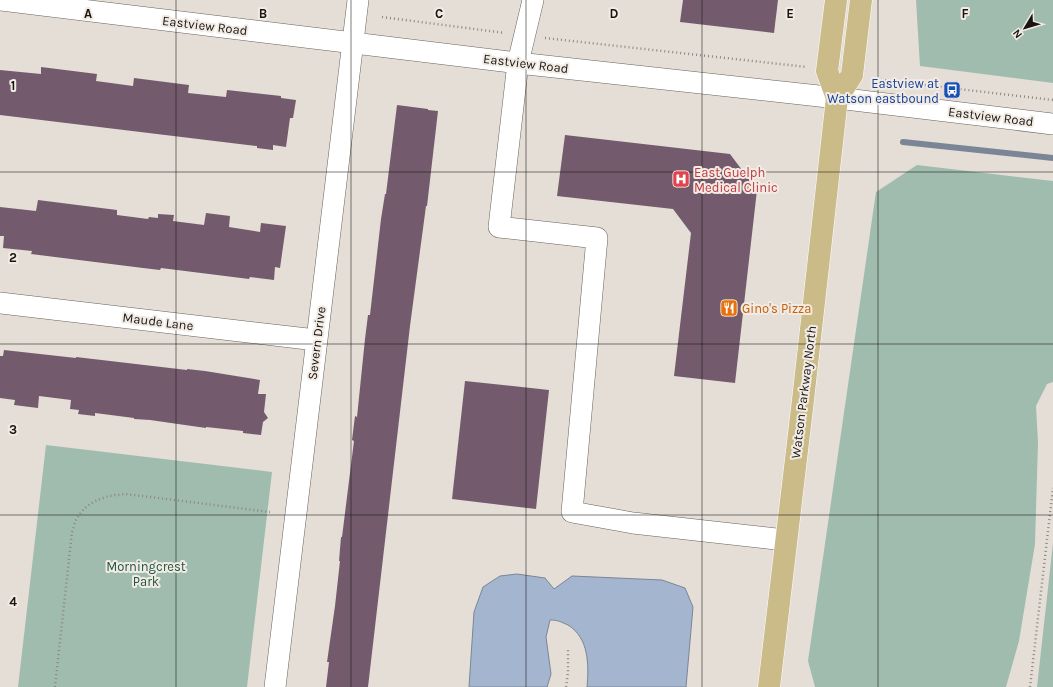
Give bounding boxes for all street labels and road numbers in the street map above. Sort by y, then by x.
street label: Eastview Road [161,13,248,38]
street label: Eastview Road [482,51,569,76]
street label: Eastview Road [947,104,1034,129]
street label: Severn Drive [305,305,328,381]
street label: Maude Lane [122,310,195,333]
street label: Watson Parkway North [788,325,819,459]

